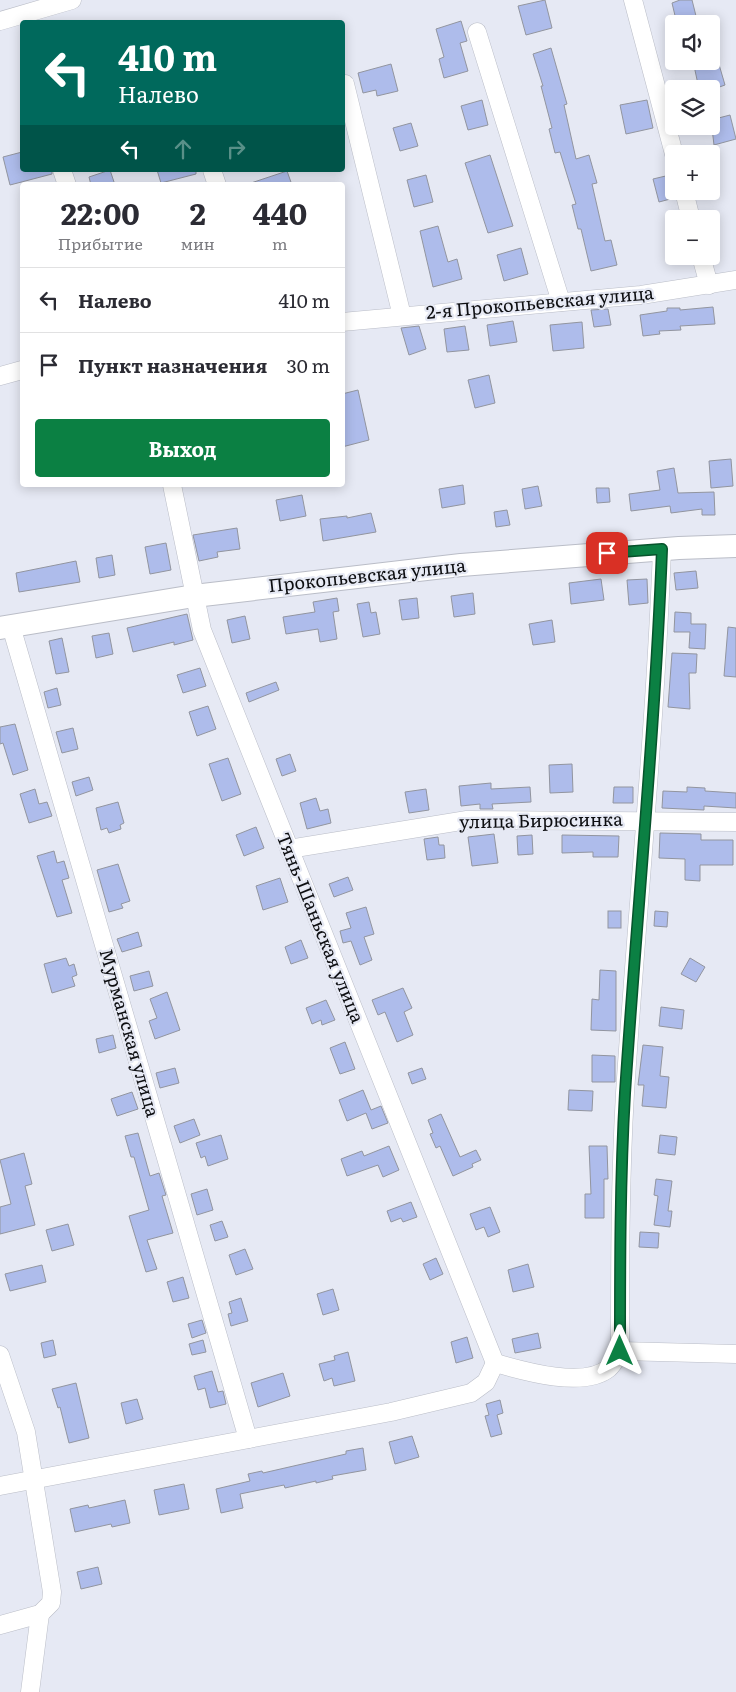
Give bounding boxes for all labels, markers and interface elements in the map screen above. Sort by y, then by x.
map controls [665,15,720,265]
button: sound [665,15,720,70]
text: 410 m [118,30,217,82]
icon: left [35,40,100,105]
text: Налево [118,77,199,110]
button: layers [665,80,720,135]
icon: left [116,135,144,163]
icon: ahead [169,135,197,163]
icon: right [222,135,250,163]
button: + [665,145,720,200]
text: 22:00 [61,190,140,234]
text: 2 [190,190,206,234]
text: 440 [253,190,307,234]
button: − [665,210,720,265]
text: Прибытие [58,231,143,255]
text: мин [181,231,215,255]
text: m [272,231,288,255]
street label: 2-я Прокопьевская улица [425,278,655,325]
icon: left [35,286,63,314]
text: Налево [78,286,152,314]
text: 410 m [279,286,330,314]
icon: arrive [35,351,63,379]
text: Пункт назначения [78,351,267,379]
text: 30 m [286,351,330,379]
button: Выход [35,419,330,477]
pin [586,532,628,574]
icon: arrive [593,539,621,567]
street label: Прокопьевская улица [267,551,467,598]
street label: улица Бирюсинка [459,805,623,834]
street label: Тянь-Шаньская улица [271,828,372,1027]
street label: Мурманская улица [93,945,168,1120]
position arrow [593,1324,645,1376]

